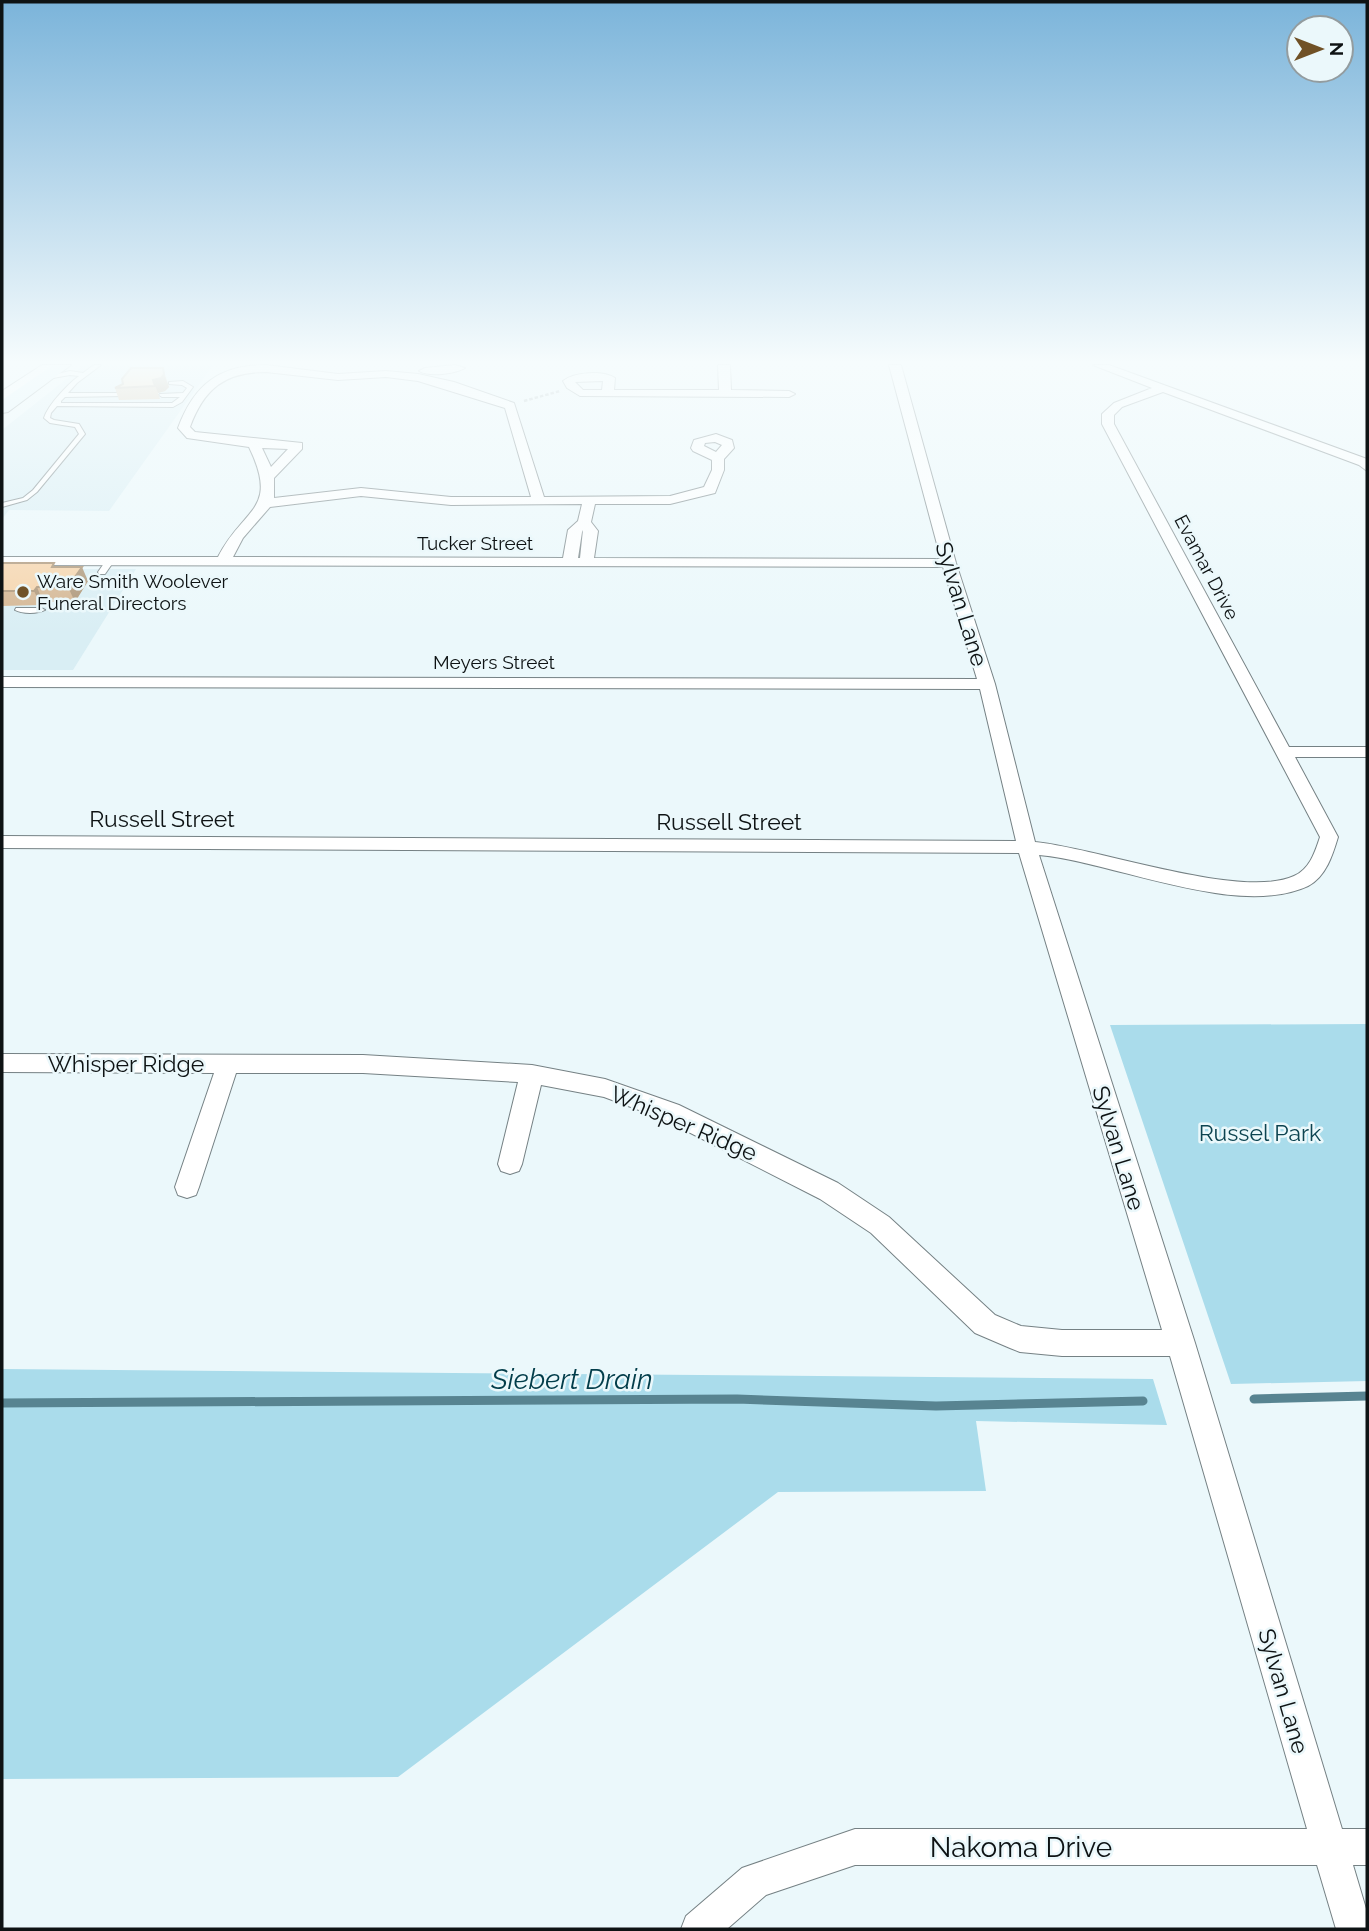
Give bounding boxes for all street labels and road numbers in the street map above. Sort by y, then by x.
street label: Evamar Drive [1170,511,1244,623]
street label: Tucker Street [417,532,534,554]
street label: Sylvan Lane [930,539,994,669]
street label: Meyers Street [433,651,556,673]
street label: Russell Street [89,805,235,832]
street label: Russell Street [656,808,802,835]
street label: Whisper Ridge [48,1050,204,1077]
street label: Whisper Ridge [607,1080,761,1166]
street label: Sylvan Lane [1087,1083,1151,1213]
street label: Sylvan Lane [1253,1626,1315,1756]
street label: Nakoma Drive [930,1831,1112,1864]

